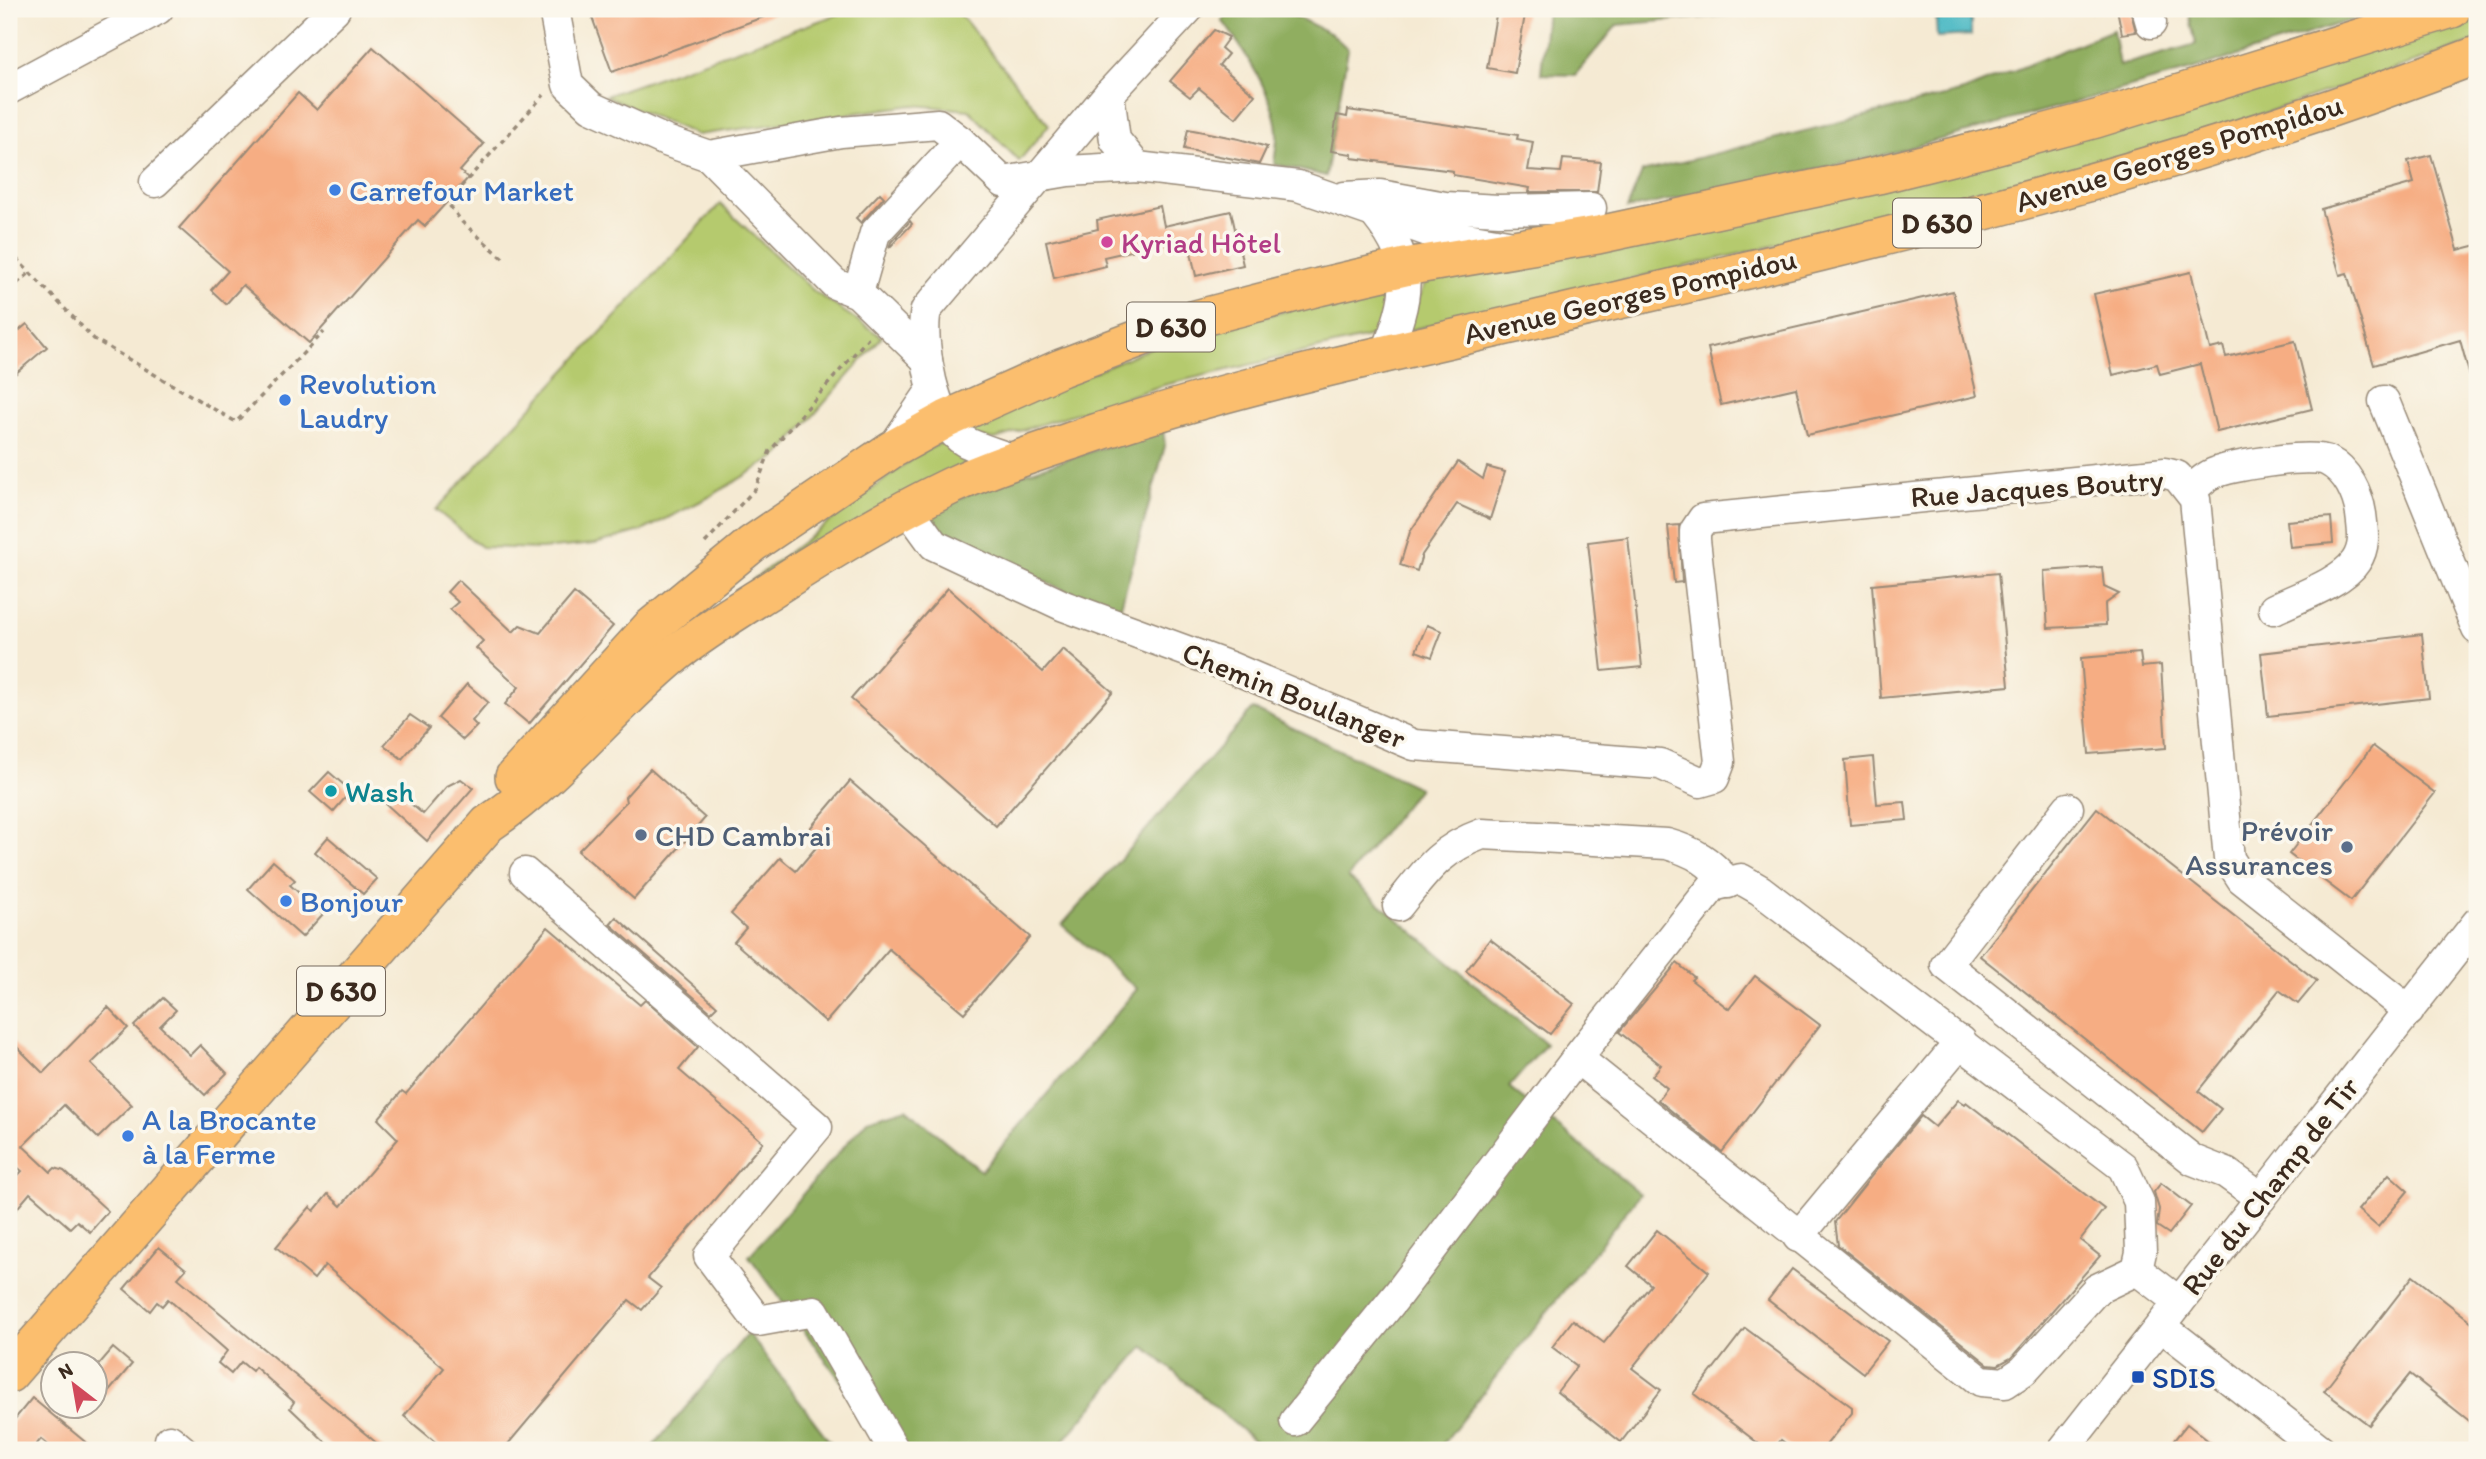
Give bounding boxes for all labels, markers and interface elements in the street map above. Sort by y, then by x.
street label: Avenue Georges Pompidou [2011,86,2347,220]
place label: Carrefour Market [349,172,574,209]
marker: Carrefour Market [327,182,343,198]
road number: D 630 [1893,198,1981,248]
place label: Kyriad Hôtel [1121,224,1281,261]
marker: Kyriad Hôtel [1099,234,1115,250]
street label: Avenue Georges Pompidou [1460,240,1800,352]
road number: D 630 [1127,302,1215,352]
place label: Revolution Laudry [299,365,437,436]
marker: Revolution Laudry [277,392,293,408]
street label: Rue Jacques Boutry [1909,461,2165,515]
street label: Chemin Boulanger [1177,633,1411,757]
place label: Wash [345,773,414,810]
marker: Wash [323,783,339,799]
place label: Prévoir Assurances [2185,812,2333,883]
place label: CHD Cambrai [655,817,832,854]
marker: CHD Cambrai [633,827,649,843]
marker: Prévoir Assurances [2339,839,2355,855]
place label: Bonjour [300,883,403,920]
marker: Bonjour [278,893,294,909]
road number: D 630 [297,967,385,1016]
street label: Rue du Champ de Tir [2173,1069,2367,1303]
place label: A la Brocante à la Ferme [142,1101,317,1172]
marker: A la Brocante à la Ferme [120,1128,136,1144]
north arrow [38,1350,108,1420]
text: N [54,1358,77,1384]
place label: SDIS [2152,1359,2216,1396]
marker: SDIS [2130,1369,2146,1385]

